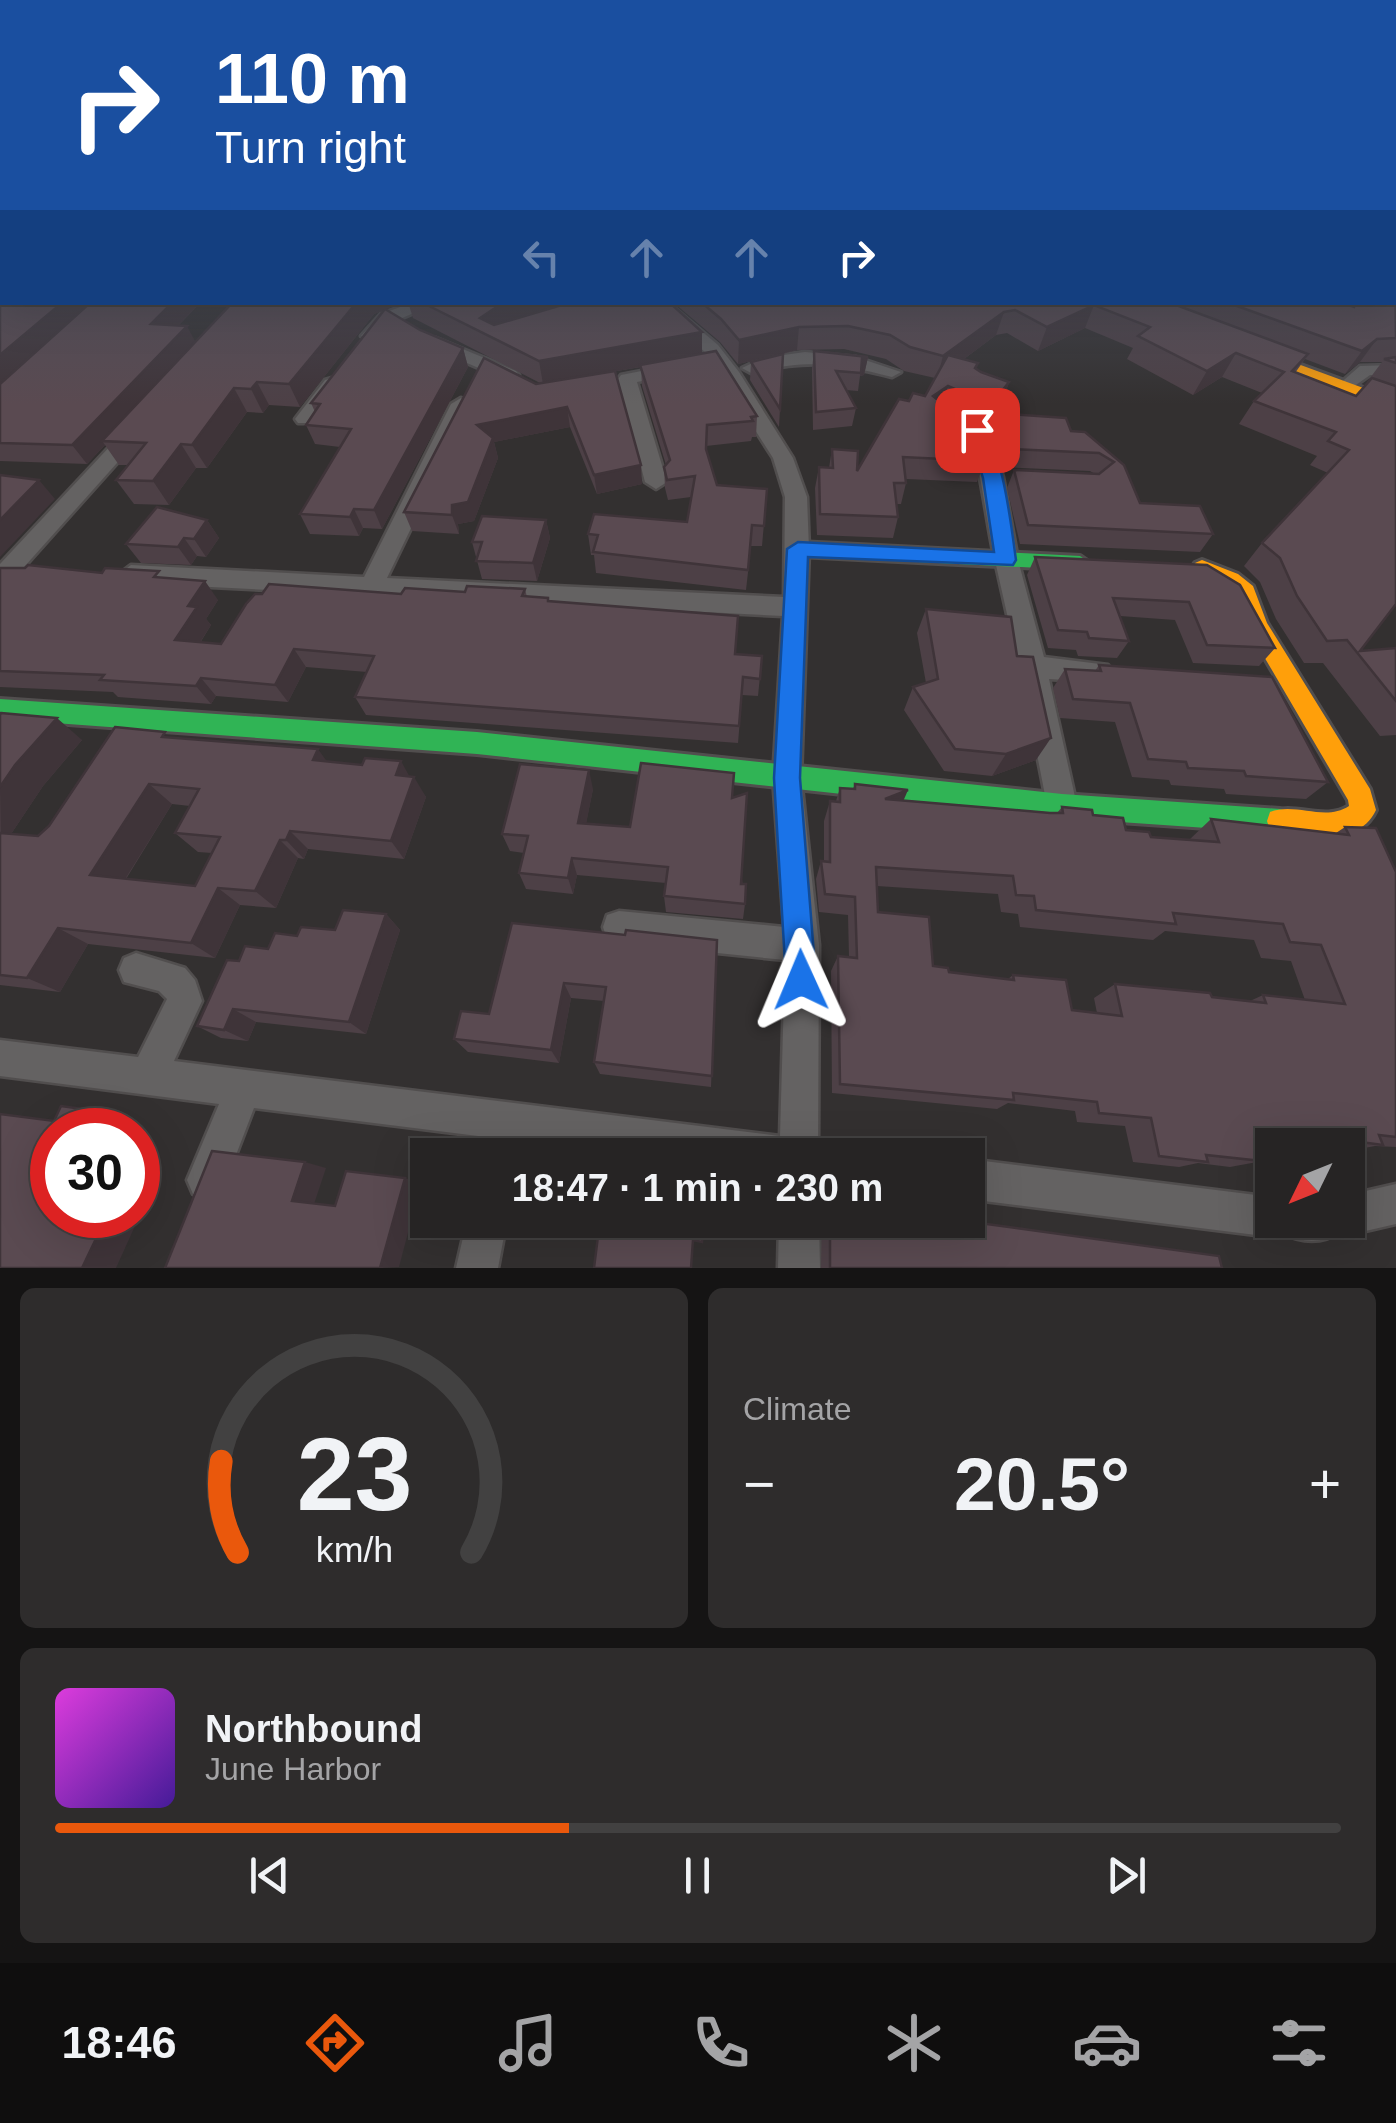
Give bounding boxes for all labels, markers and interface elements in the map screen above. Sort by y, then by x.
icon: right [50,40,180,170]
text: 110 m [215,40,410,118]
text: Turn right [215,122,406,173]
icon: left [514,230,569,285]
icon: ahead [619,230,674,285]
icon: ahead [724,230,779,285]
icon: right [829,230,884,285]
pin [935,388,1020,473]
icon: arrive [950,403,1005,458]
position arrow [749,928,853,1032]
speed limit sign: 30 [30,1108,160,1238]
north arrow [1255,1128,1365,1238]
map controls [1255,1128,1365,1238]
text: 18:47 · 1 min · 230 m [512,1167,883,1209]
text: Climate [743,1391,851,1427]
text: 23 [296,1416,412,1532]
text: 20.5° [954,1442,1130,1526]
text: − [743,1453,775,1515]
text: + [1309,1453,1341,1515]
text: km/h [315,1530,393,1570]
text: Northbound [205,1708,422,1750]
text: June Harbor [205,1751,381,1787]
icon: previous [242,1848,297,1903]
icon: pause [670,1848,725,1903]
icon: next [1099,1848,1154,1903]
icon: directions [300,2008,370,2078]
icon: music [493,2008,563,2078]
icon: phone [686,2008,756,2078]
icon: climate [879,2008,949,2078]
icon: car [1072,2008,1142,2078]
icon: filters [1264,2008,1334,2078]
text: 18:46 [61,2017,177,2068]

